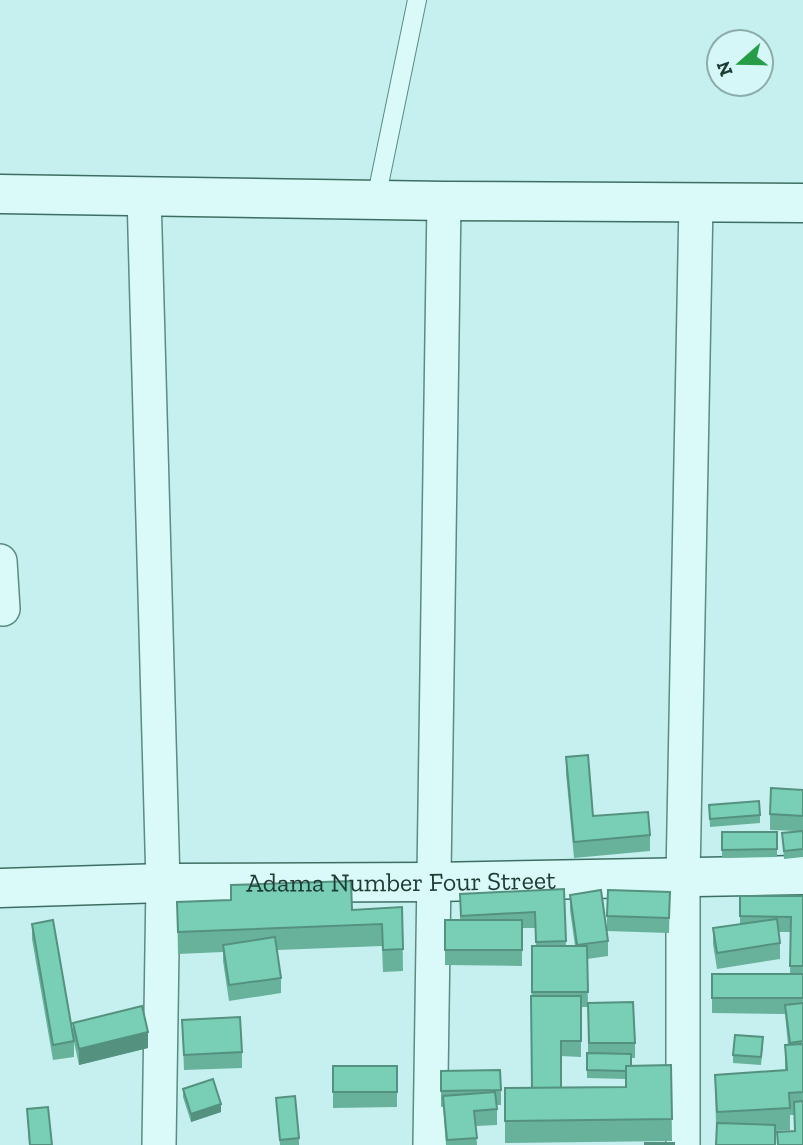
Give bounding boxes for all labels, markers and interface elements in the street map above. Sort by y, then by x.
north arrow [705,28,775,98]
text: N [711,58,738,79]
street label: Adama Number Four Street [246,864,556,899]

